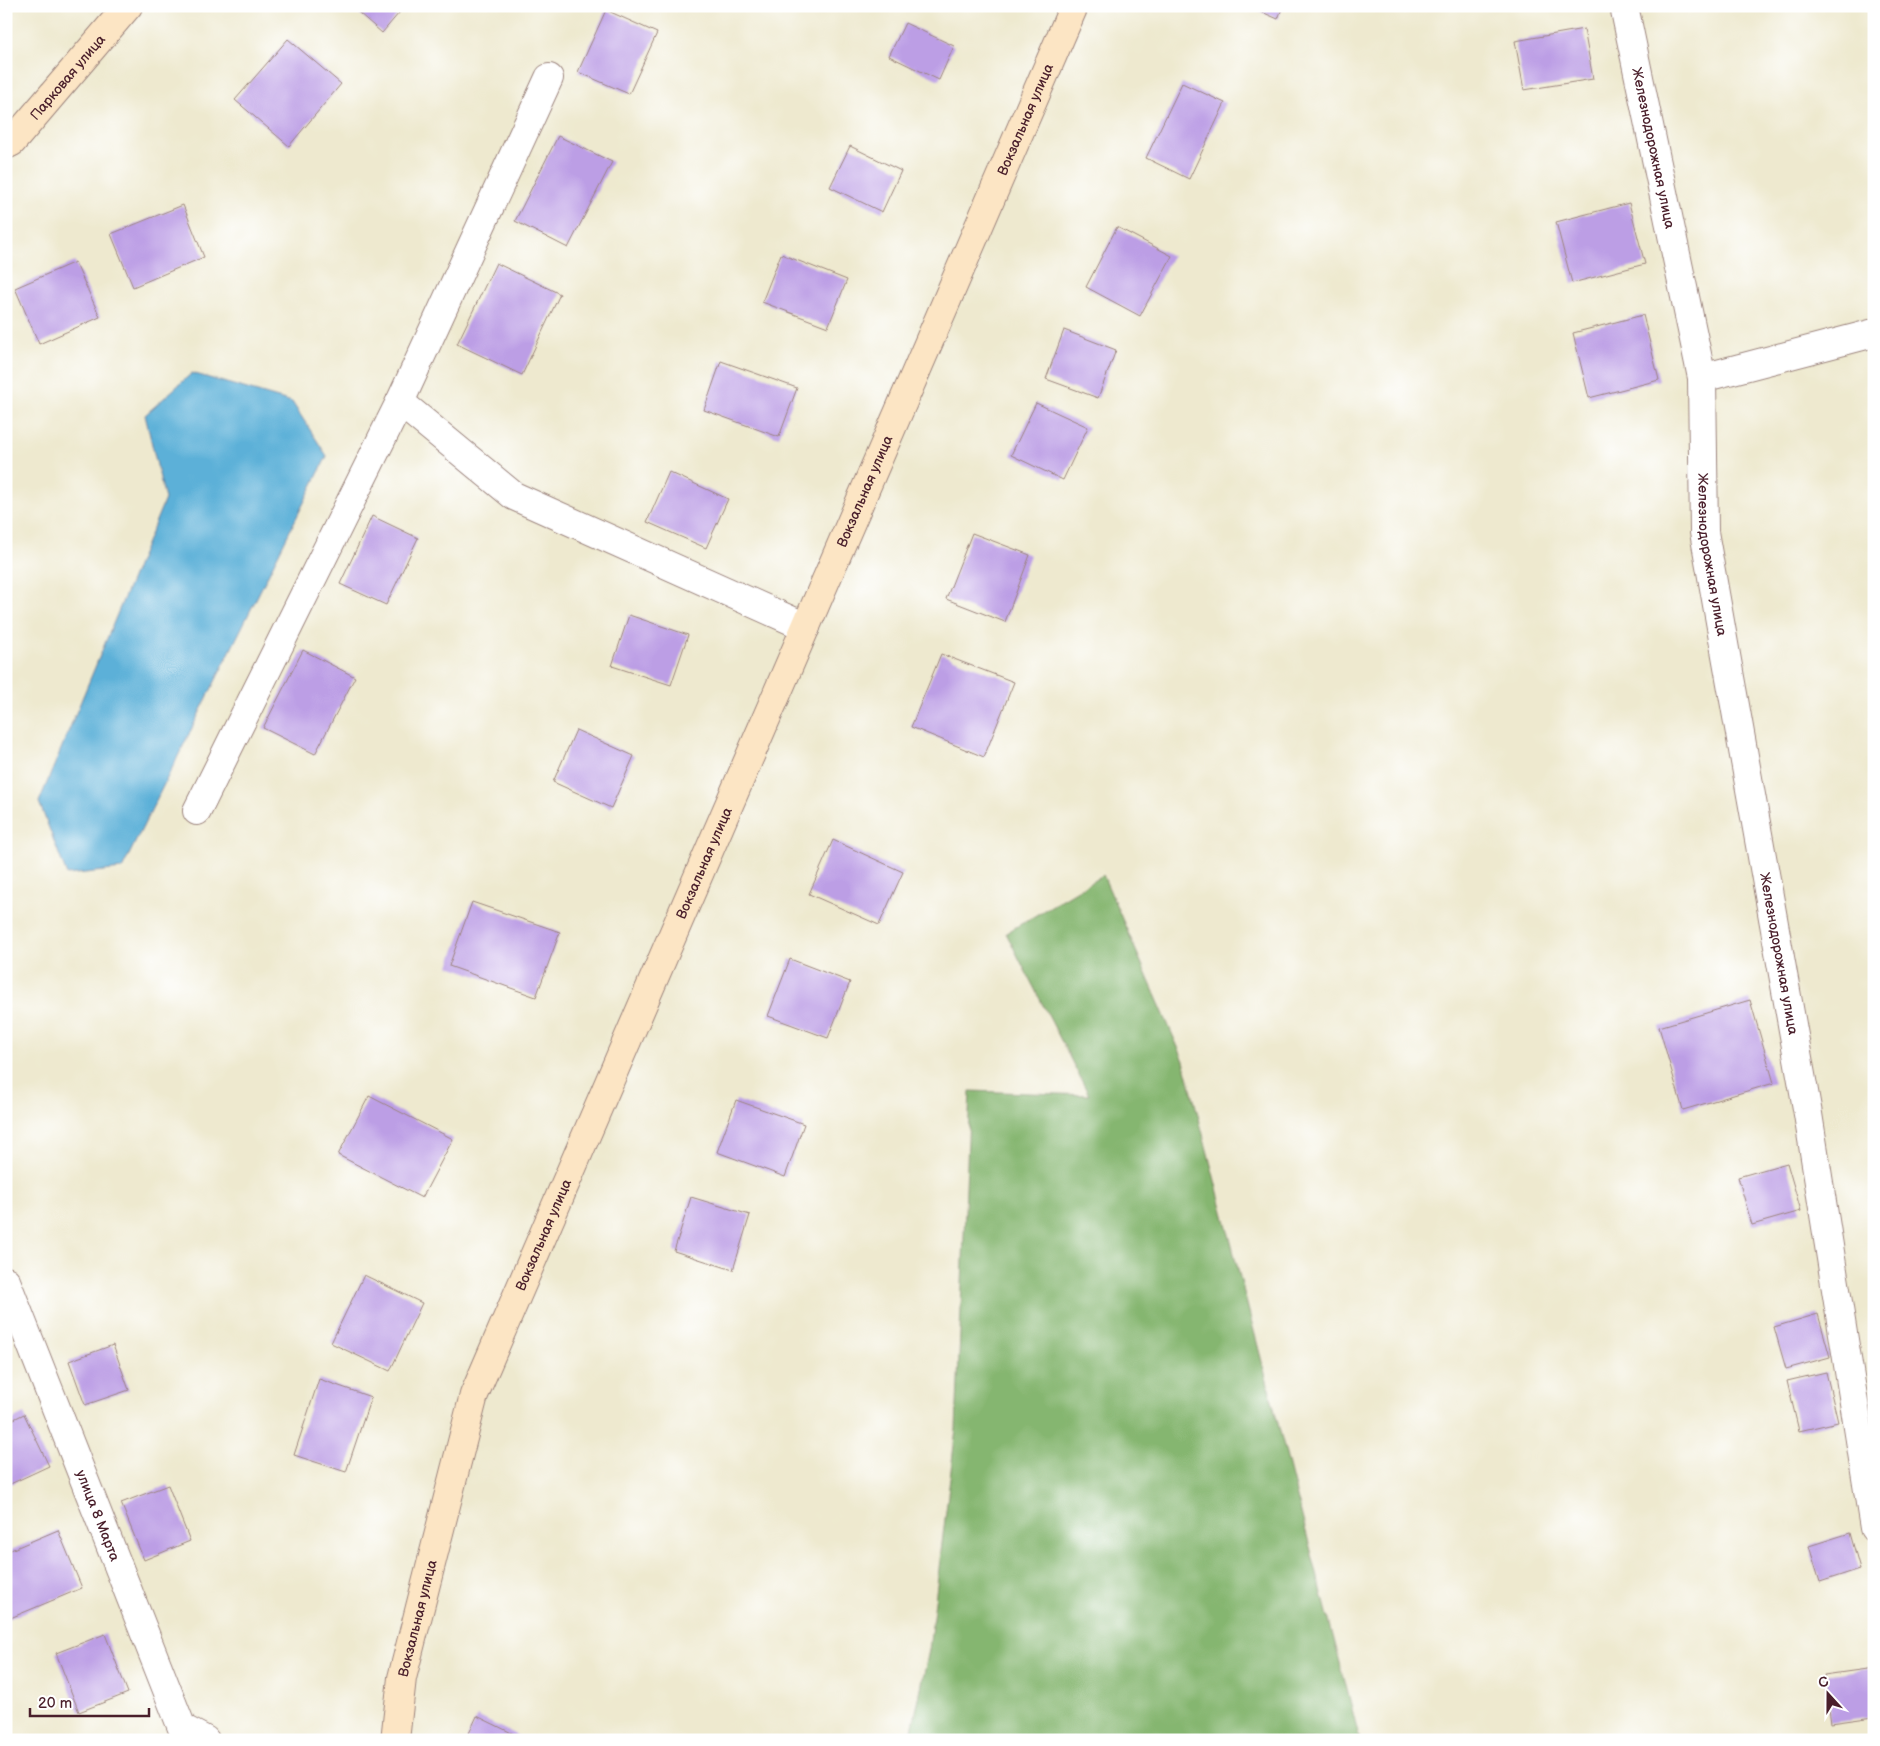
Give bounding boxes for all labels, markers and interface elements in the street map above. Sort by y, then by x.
street label: Парковая улица [26,31,109,124]
street label: Вокзальная улица [994,60,1057,178]
street label: Железнодорожная улица [1628,66,1679,231]
street label: Вокзальная улица [833,432,897,550]
street label: Железнодорожная улица [1694,473,1731,638]
street label: Вокзальная улица [673,804,736,922]
street label: Железнодорожная улица [1756,871,1802,1037]
street label: Вокзальная улица [512,1176,576,1293]
street label: улица 8 Марта [72,1468,124,1564]
street label: Вокзальная улица [395,1557,441,1679]
north arrow [1802,1668,1852,1718]
text: С [1816,1673,1831,1692]
scale bar [30,1686,149,1718]
text: 20 m [38,1694,72,1713]

